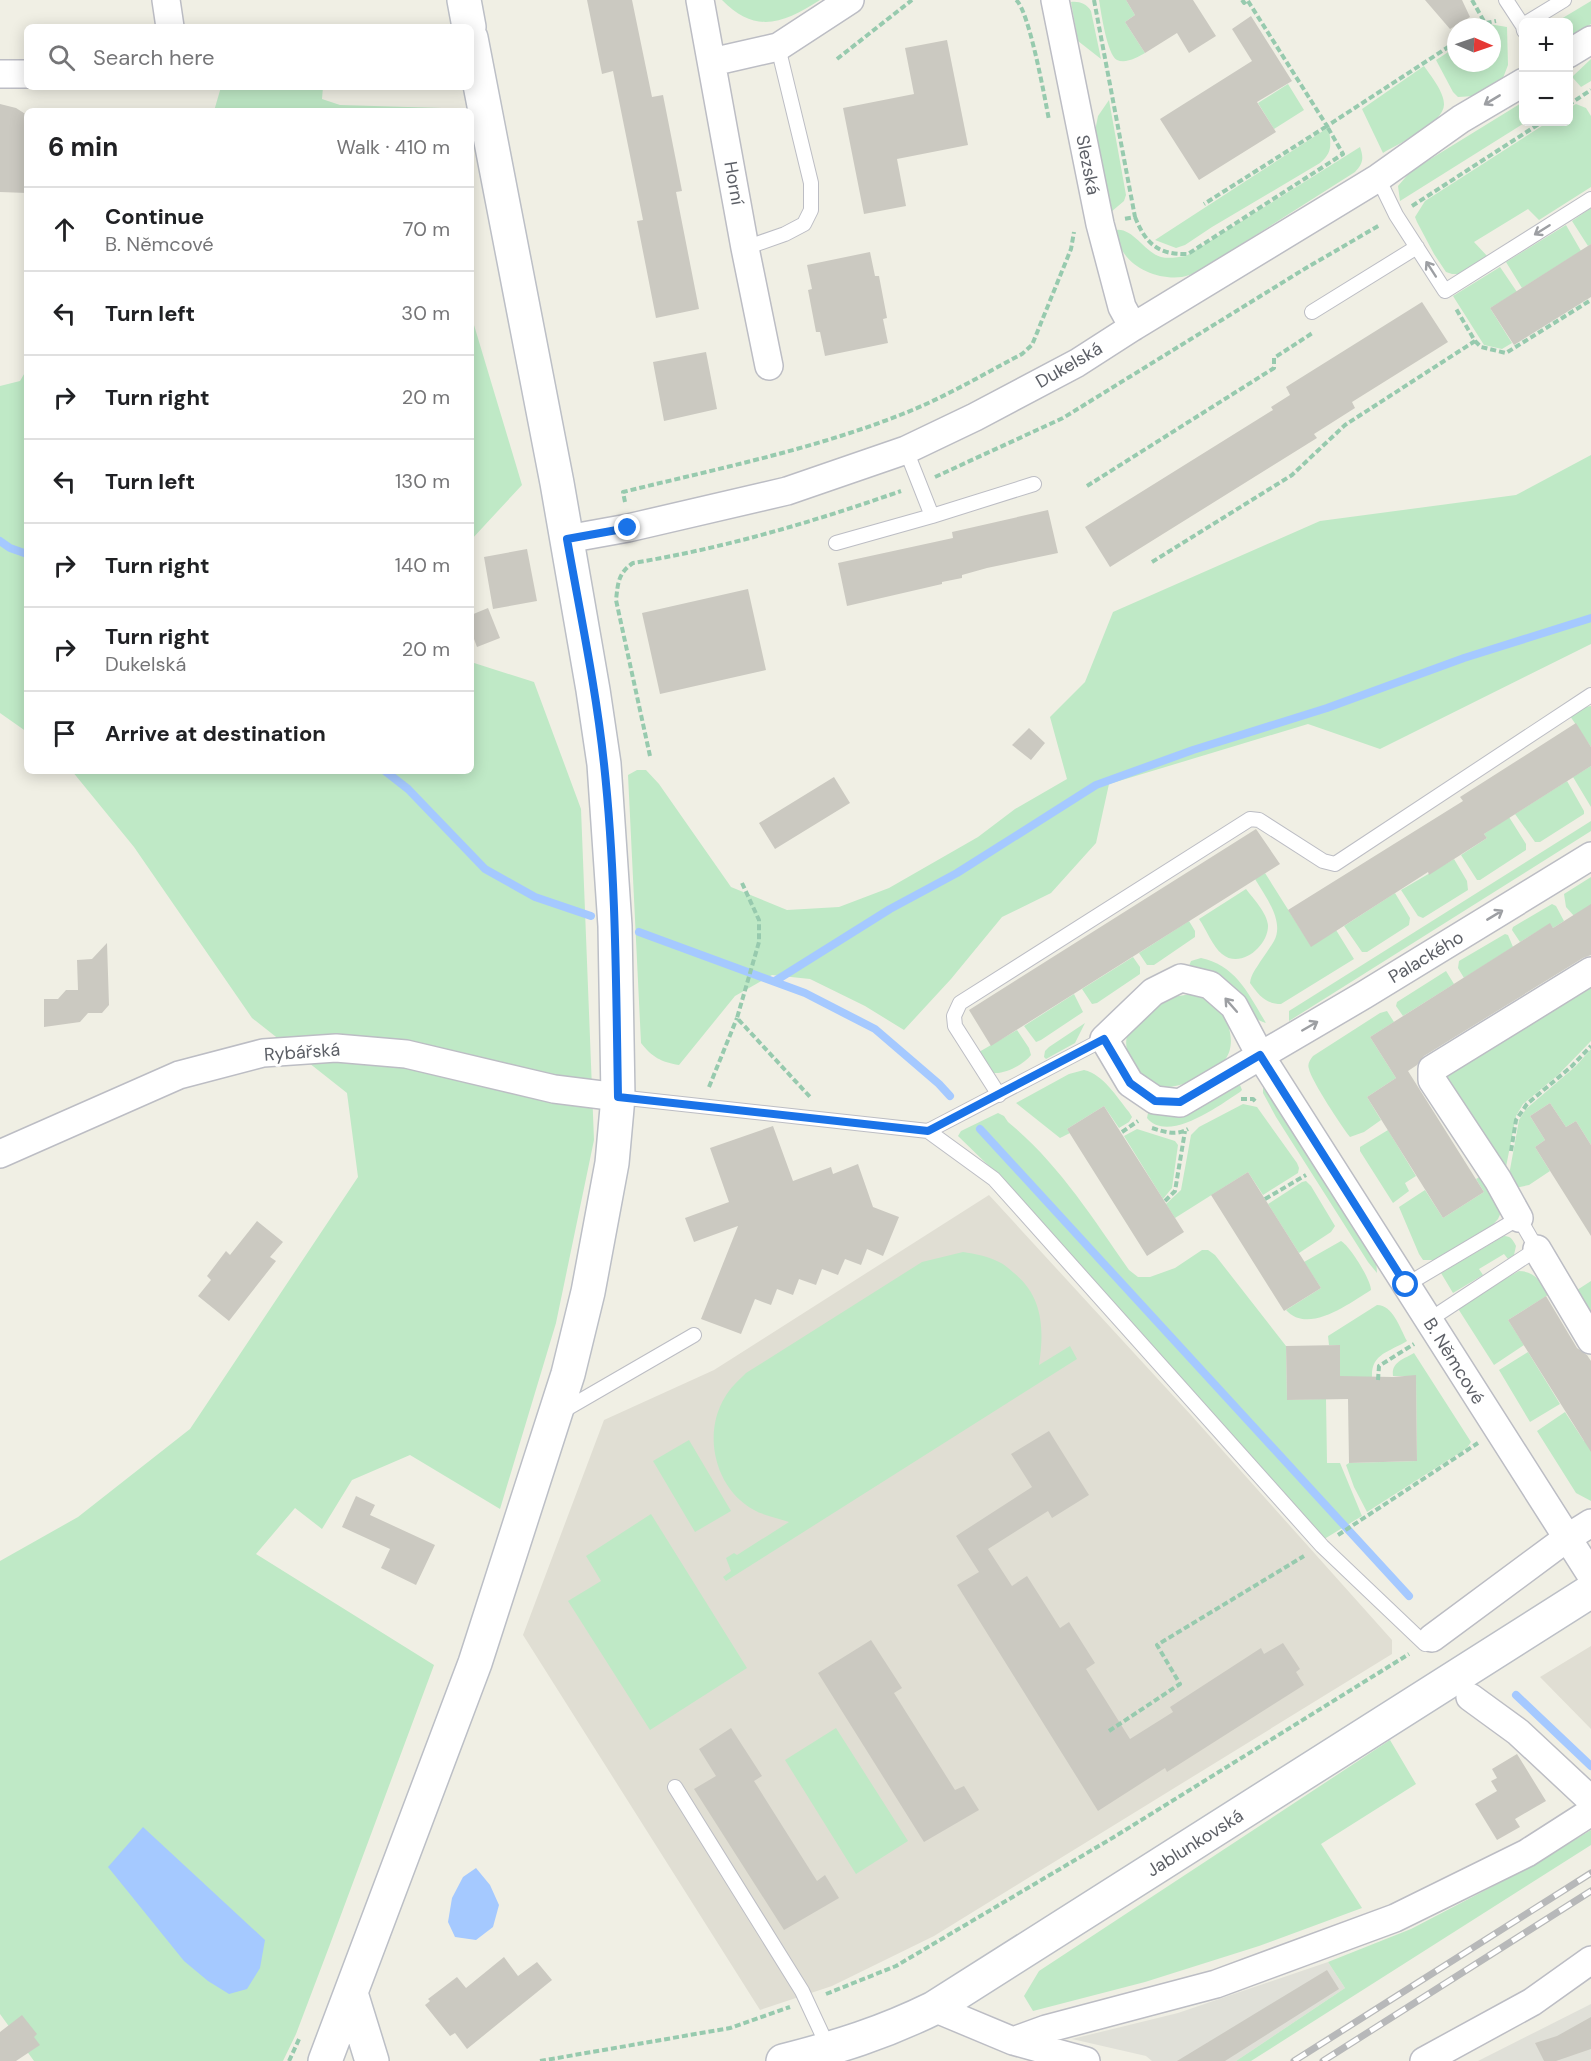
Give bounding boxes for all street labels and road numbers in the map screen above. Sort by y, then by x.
street label: Slezská [1070,133,1106,197]
street label: Horní [718,159,750,207]
street label: Dukelská [1031,336,1107,394]
street label: Palackého [1384,925,1468,989]
street label: Rybářská [263,1037,341,1067]
street label: B. Němcové [1418,1313,1490,1409]
street label: Jablunkovská [1142,1804,1248,1882]

